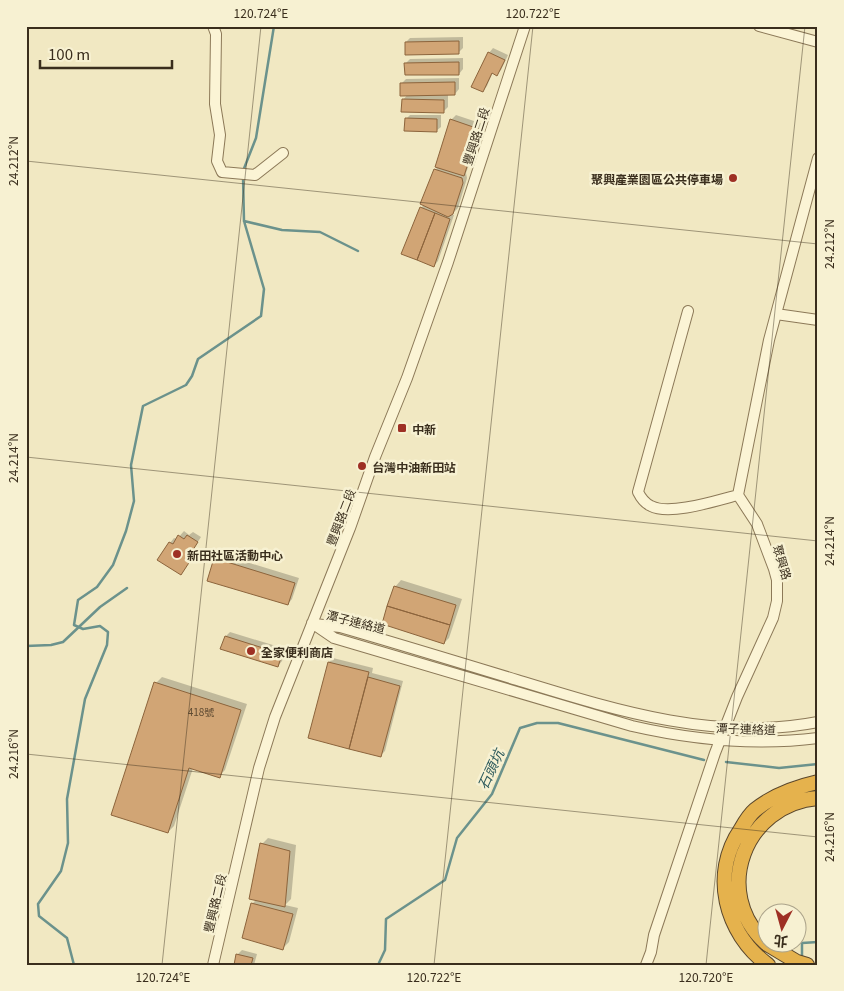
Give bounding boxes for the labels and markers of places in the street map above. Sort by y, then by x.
place label: 聚興產業園區公共停車場 [591,170,723,187]
marker: 聚興產業園區公共停車場 [727,172,739,184]
place label: 中新 [412,420,436,437]
marker: 中新 [396,422,408,434]
place label: 台灣中油新田站 [372,458,456,475]
marker: 台灣中油新田站 [356,460,368,472]
place label: 新田社區活動中心 [187,546,283,563]
marker: 新田社區活動中心 [171,548,183,560]
place label: 全家便利商店 [261,643,333,660]
marker: 全家便利商店 [245,645,257,657]

